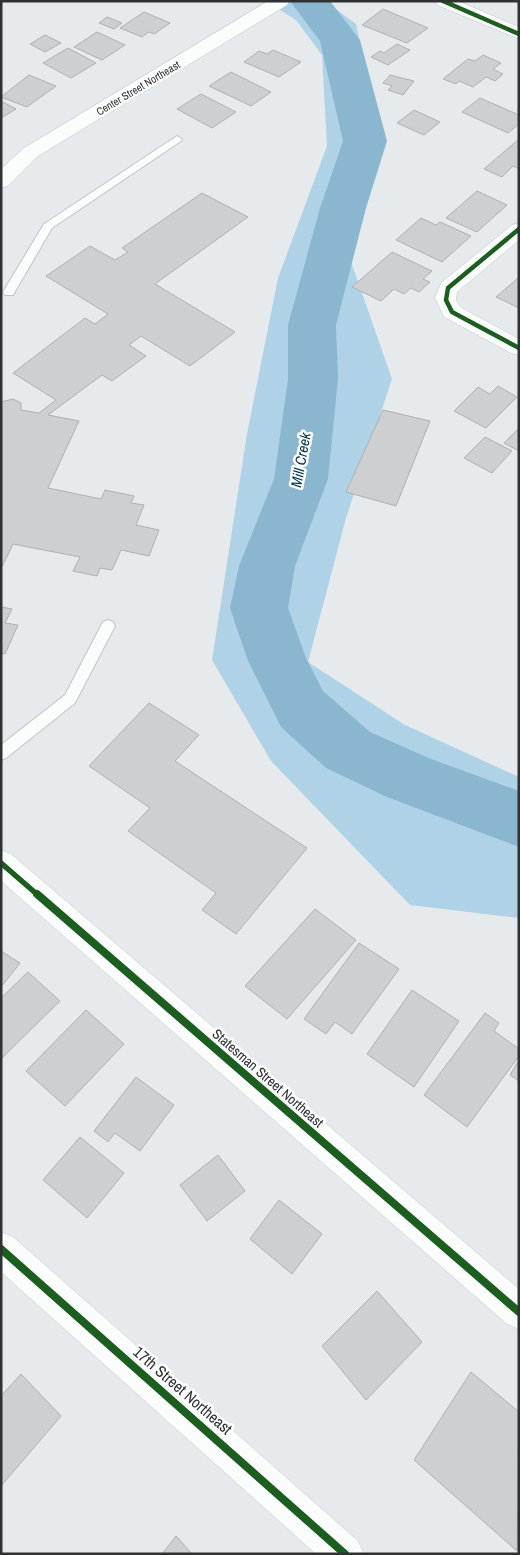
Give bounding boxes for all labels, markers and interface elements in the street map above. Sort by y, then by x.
street label: Center Street Northeast [94,57,183,119]
water label: Mill Creek [285,430,316,489]
street label: Statesman Street Northeast [209,1025,327,1131]
street label: 17th Street Northeast [129,1341,238,1439]

